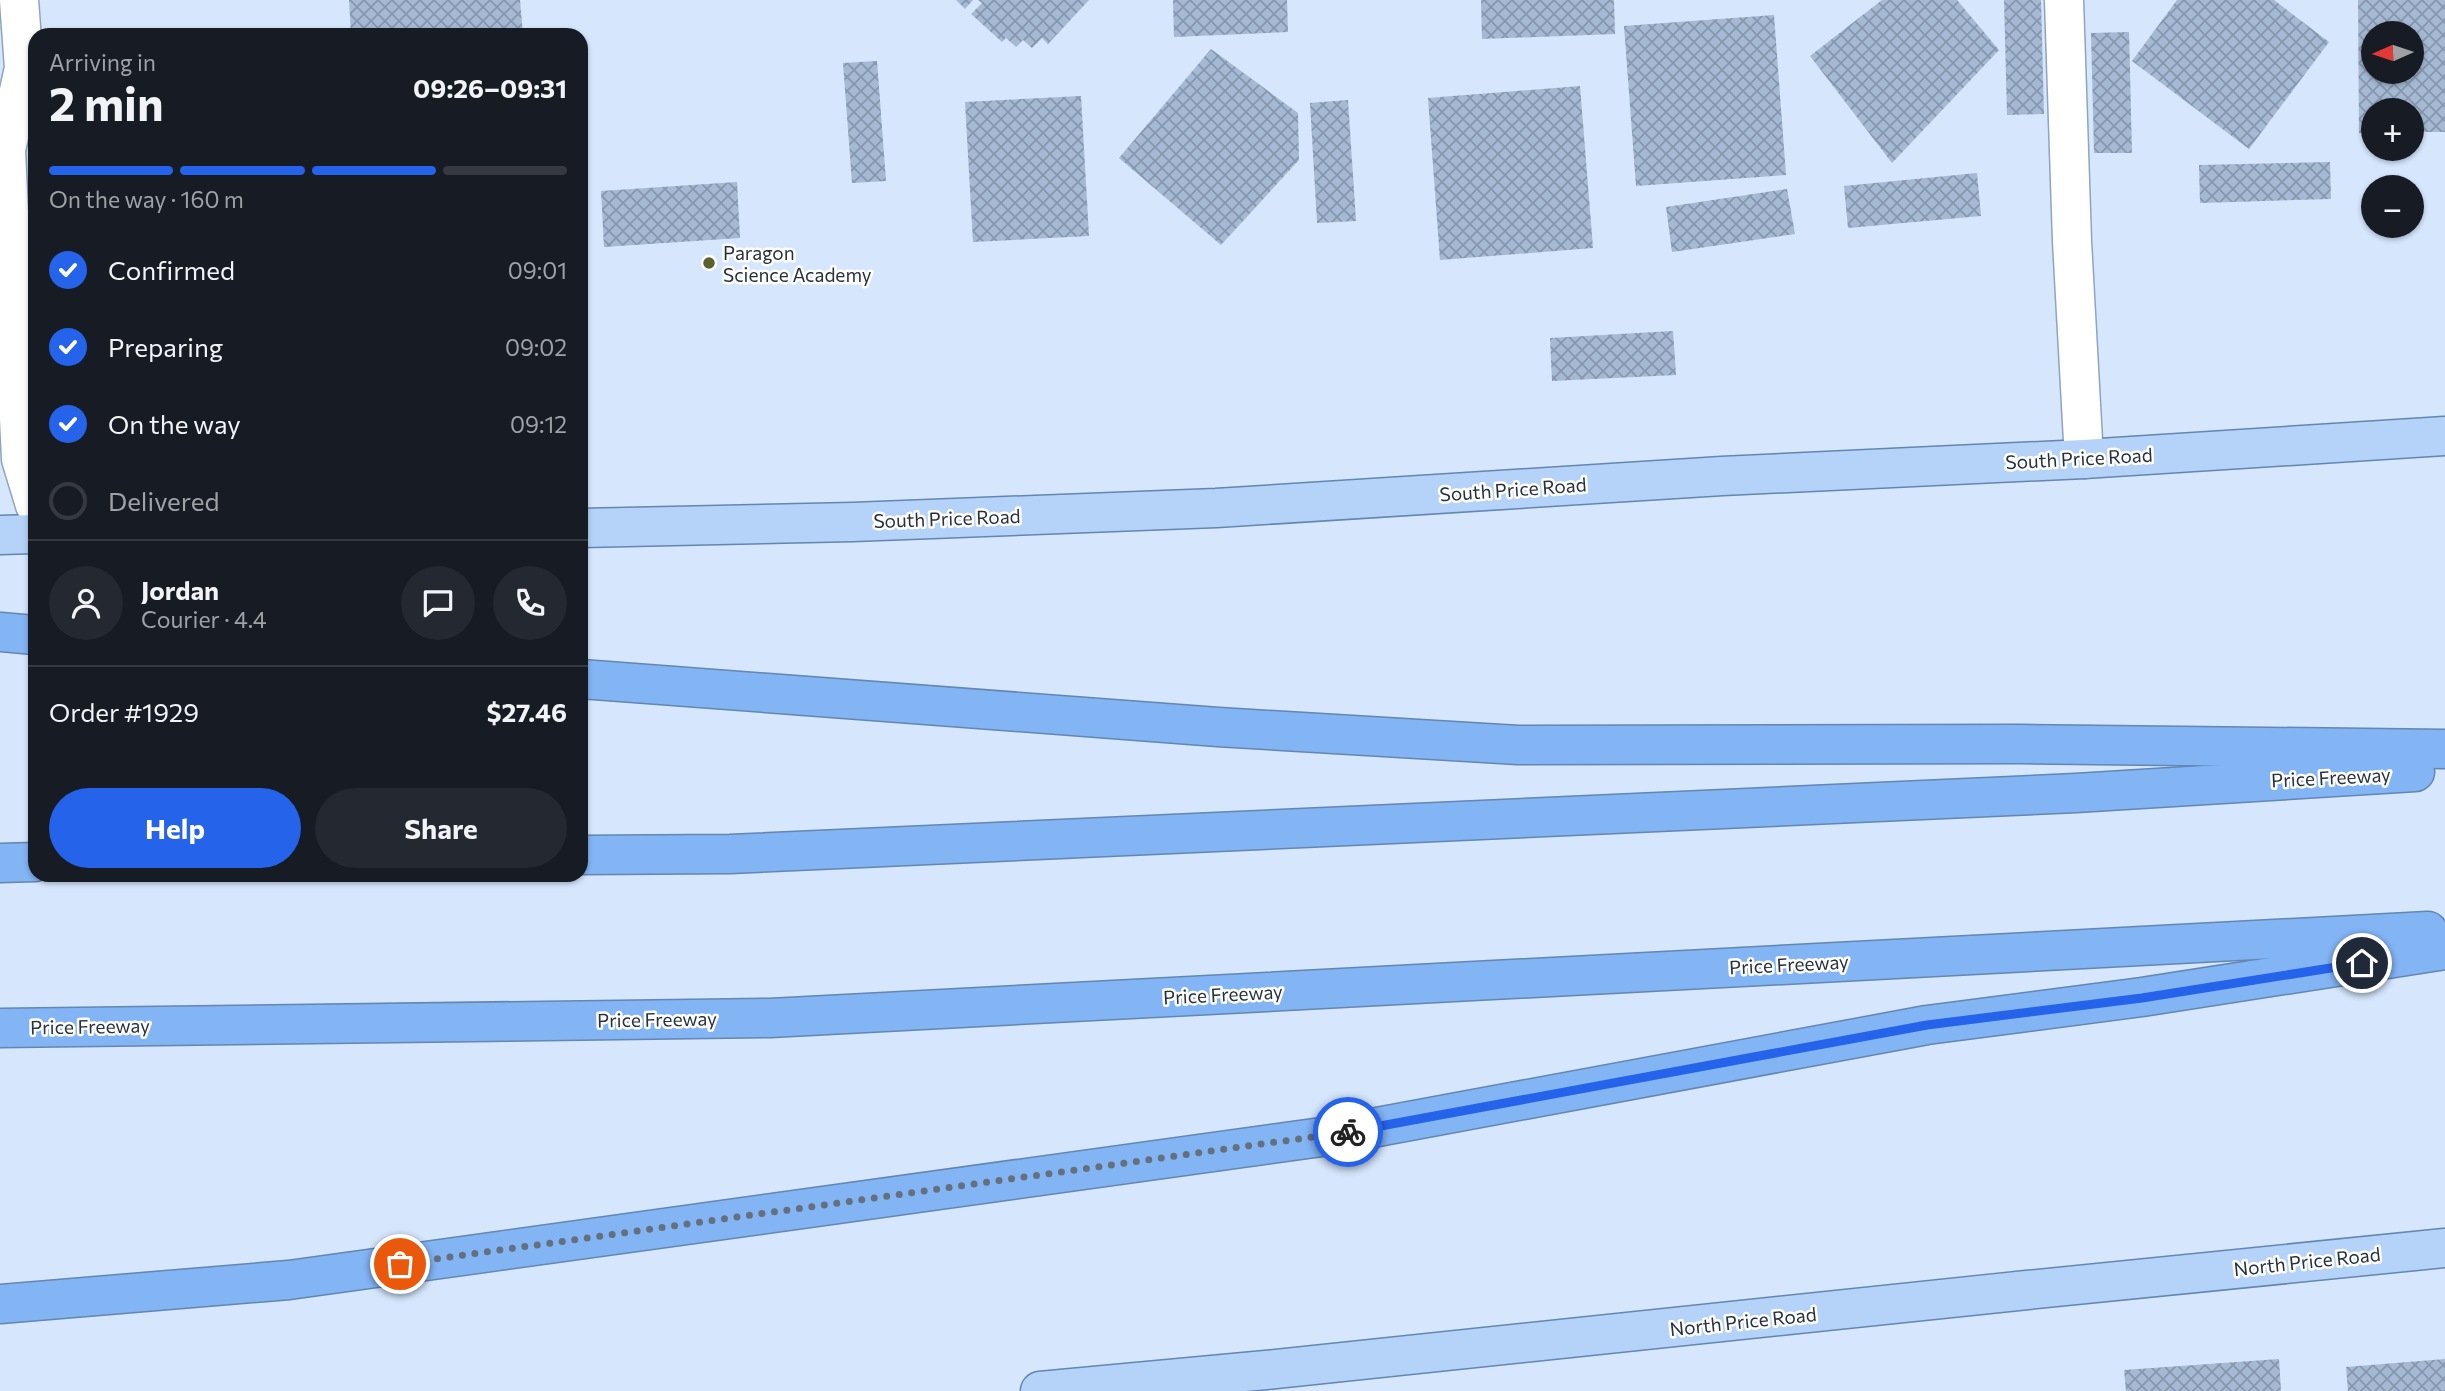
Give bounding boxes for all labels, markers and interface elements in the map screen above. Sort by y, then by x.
north arrow [2361,21,2424,84]
map controls [2361,21,2424,238]
text: Arriving in [49,48,156,76]
text: 09:26–09:31 [413,72,567,103]
text: 2 min [49,74,164,130]
button: + [2361,98,2424,161]
button: − [2361,175,2424,238]
text: On the way · 160 m [49,185,244,213]
place label: Paragon Science Academy [723,241,872,286]
icon: check [49,251,87,289]
text: Confirmed [108,254,235,285]
marker: Paragon Science Academy [701,255,717,271]
text: 09:01 [508,256,567,284]
icon: check [49,328,87,366]
text: Preparing [108,331,223,362]
text: 09:02 [505,333,567,361]
icon: check [49,405,87,443]
text: On the way [108,408,241,439]
text: 09:12 [510,410,567,438]
street label: South Price Road [2005,443,2153,473]
street label: South Price Road [1439,472,1587,506]
text: Delivered [108,485,219,516]
street label: South Price Road [873,504,1021,532]
button: person [49,566,123,640]
button: chat [401,566,475,640]
button: phone [493,566,567,640]
text: Jordan [141,574,219,605]
text: Courier · 4.4 [141,605,267,633]
text: Order #1929 [49,696,199,727]
text: $27.46 [487,696,567,727]
street label: Price Freeway [2271,762,2392,792]
button: Help [49,788,301,868]
button: Share [315,788,567,868]
pin [2332,933,2392,993]
icon: home [2343,944,2381,982]
street label: Price Freeway [1729,949,1850,979]
street label: Price Freeway [1163,979,1284,1009]
street label: Price Freeway [597,1006,717,1032]
street label: Price Freeway [30,1013,150,1039]
courier [1313,1097,1383,1167]
icon: bike [1329,1113,1367,1151]
pin [370,1234,430,1294]
street label: North Price Road [2232,1242,2382,1280]
icon: bag [381,1245,419,1283]
street label: North Price Road [1668,1302,1818,1340]

